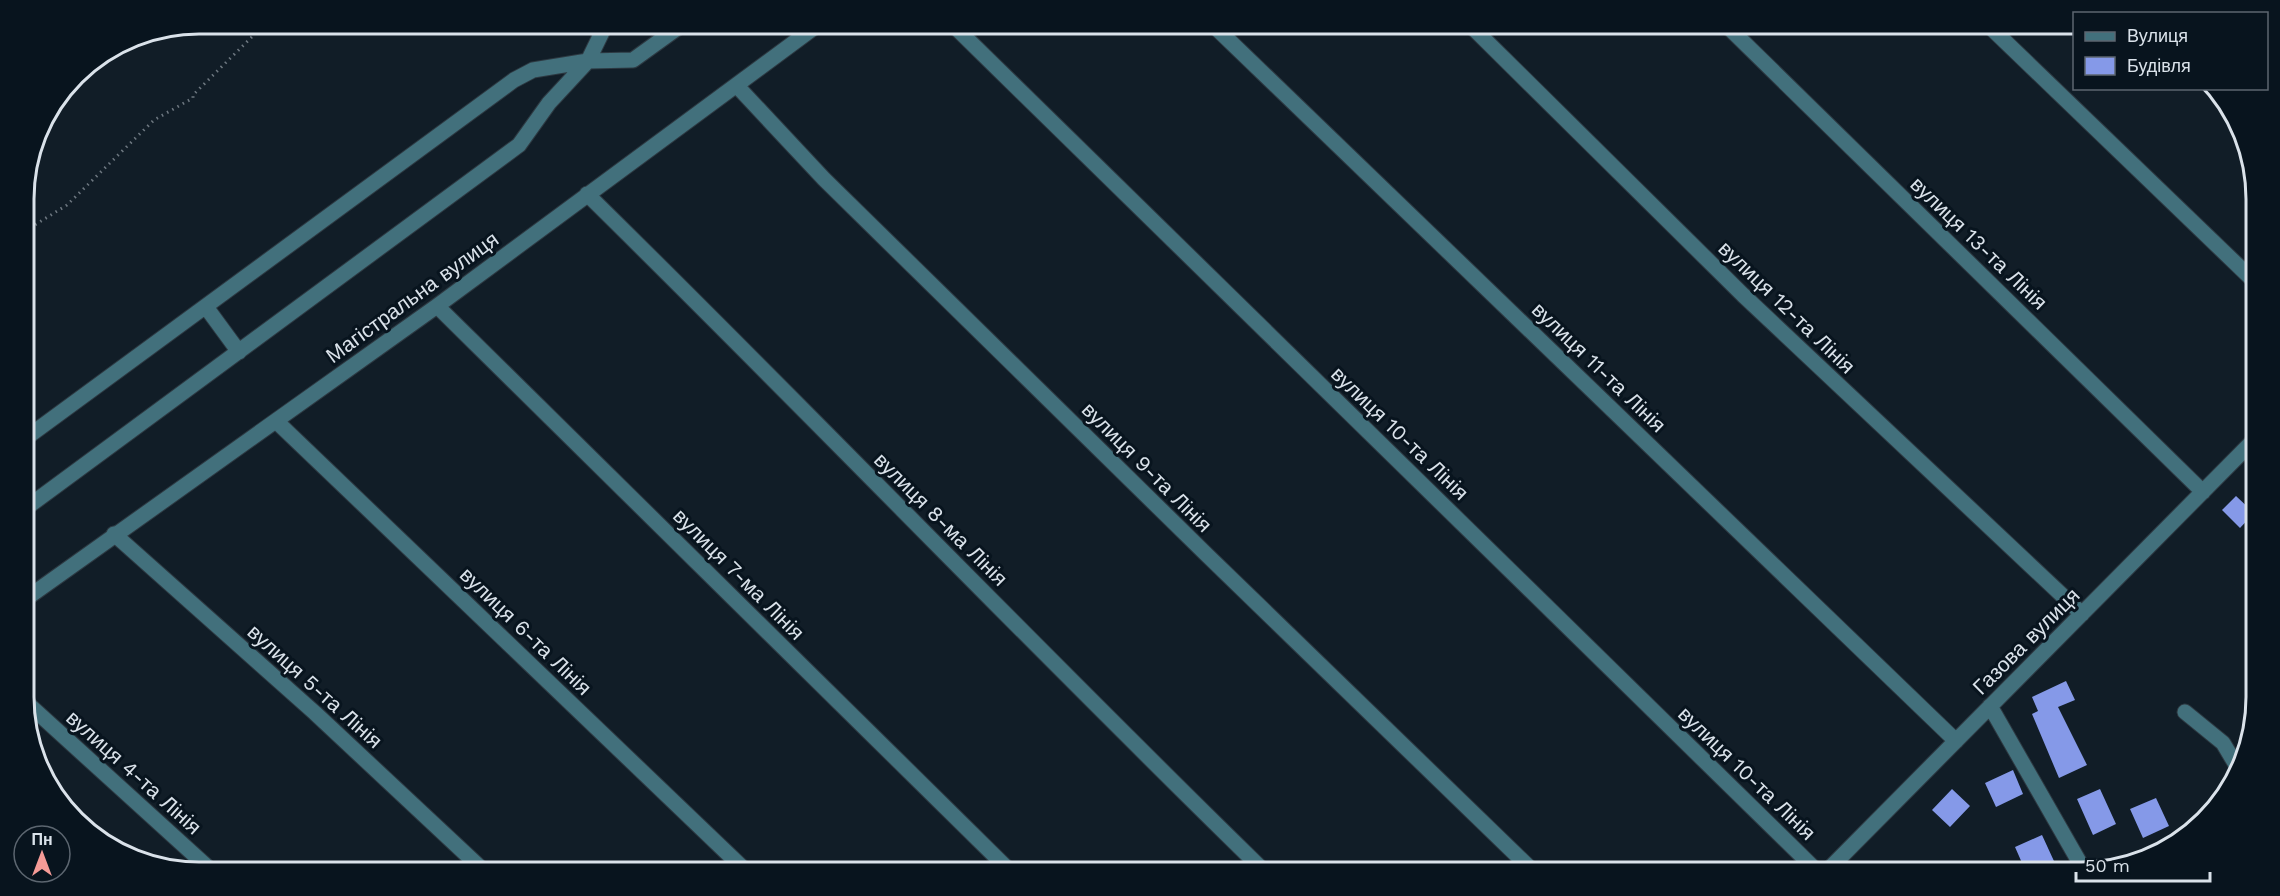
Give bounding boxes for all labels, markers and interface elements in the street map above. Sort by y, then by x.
legend [2073,12,2268,90]
text: Вулиця [2127,25,2188,46]
text: Будівля [2127,55,2191,76]
street label: вулиця 13-та Лінія [1905,171,2053,315]
street label: Магістральна вулиця [321,226,503,368]
street label: вулиця 12-та Лінія [1714,236,1860,378]
street label: вулиця 11-та Лінія [1527,297,1671,437]
street label: вулиця 10-та Лінія [1326,361,1474,505]
street label: вулиця 9-та Лінія [1077,397,1217,537]
street label: вулиця 8-ма Лінія [869,447,1013,591]
street label: вулиця 7-ма Лінія [668,503,810,645]
street label: вулиця 6-та Лінія [455,562,597,700]
street label: Газова вулиця [1967,582,2085,700]
street label: вулиця 5-та Лінія [243,619,387,753]
street label: вулиця 10-та Лінія [1673,701,1821,845]
street label: вулиця 4-та Лінія [61,705,207,839]
north arrow [12,824,72,884]
text: Пн [31,830,53,849]
scale bar [2076,845,2210,883]
text: 50 m [2085,855,2130,876]

